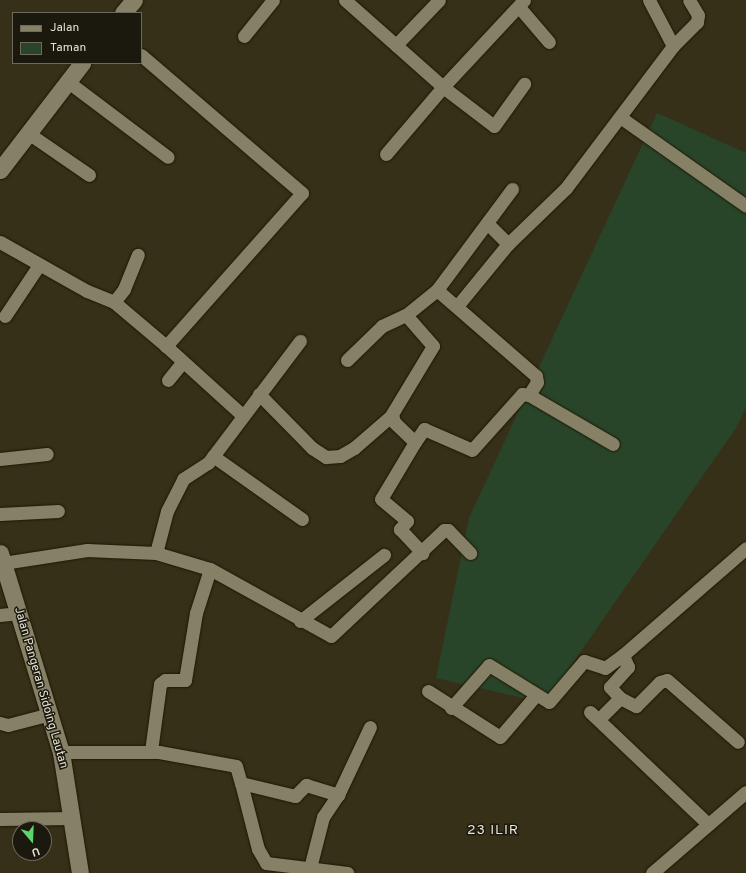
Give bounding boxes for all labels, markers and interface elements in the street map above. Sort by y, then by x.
legend [12,12,142,64]
text: Jalan [50,20,79,36]
text: Taman [50,40,86,56]
street label: Jalan Pangeran Sidoing Lautan [10,606,70,770]
north arrow [12,821,52,861]
district label: 23 ILIR [467,823,519,839]
text: U [30,844,42,859]

